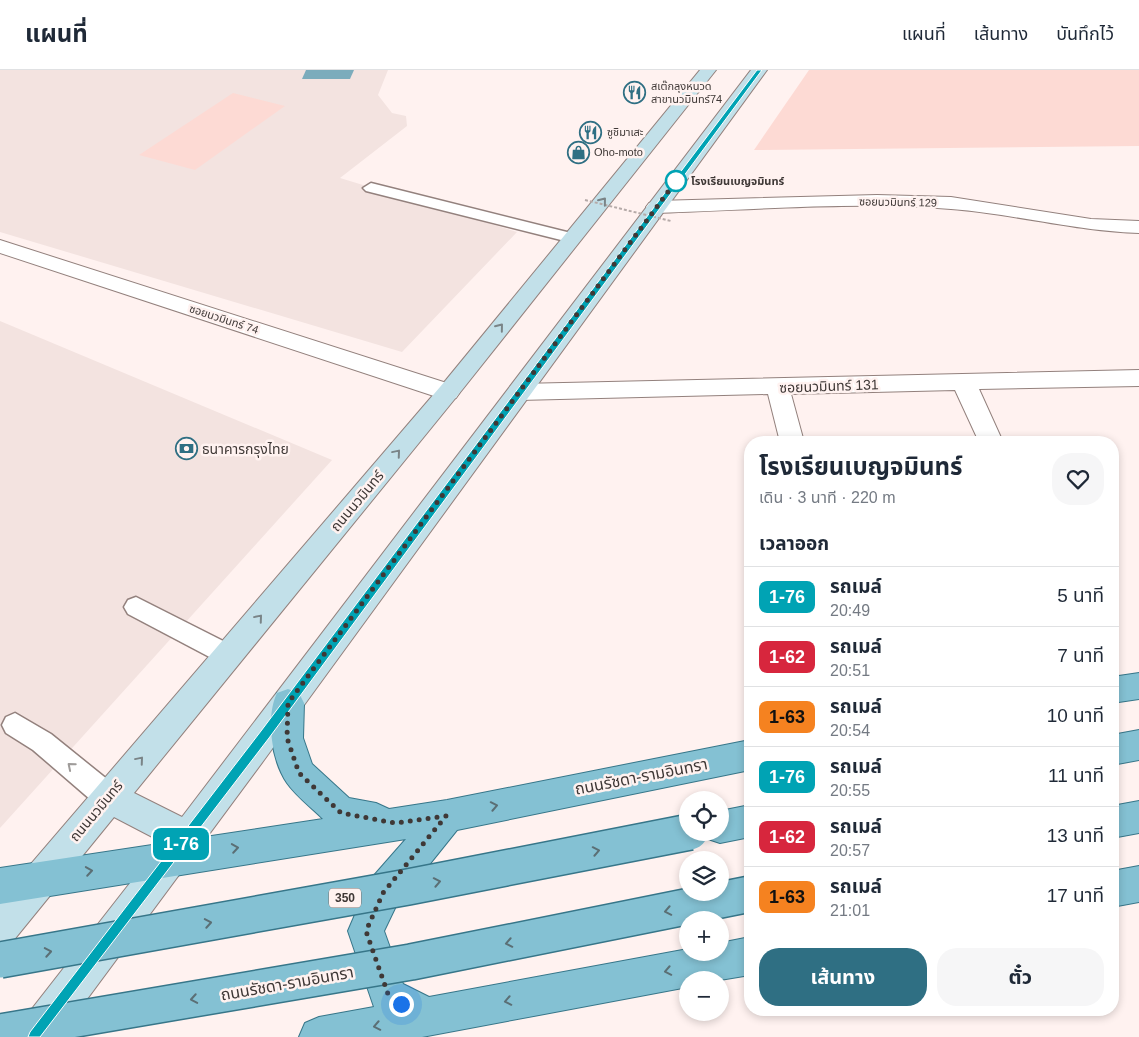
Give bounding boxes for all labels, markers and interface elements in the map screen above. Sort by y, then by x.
text: แผนที่ [25,20,88,47]
text: แผนที่ [902,24,946,44]
text: เส้นทาง [974,24,1028,44]
text: บันทึกไว้ [1056,24,1114,44]
restaurant icon: สเต๊กลุงหนวด สาขานวมินทร์74 [623,80,647,104]
place label: สเต๊กลุงหนวด สาขานวมินทร์74 [651,80,722,105]
restaurant icon: ซูชิมาเสะ [579,120,603,144]
place label: ซูชิมาเสะ [607,126,644,139]
shop icon: Oho-moto [566,140,590,164]
place label: Oho-moto [594,146,643,158]
marker: โรงเรียนเบญจมินทร์ [665,170,687,192]
place label: โรงเรียนเบญจมินทร์ [691,175,785,187]
street label: ซอยนวมินทร์ 129 [859,195,937,209]
one-way arrow [597,198,605,207]
street label: ซอยนวมินทร์ 74 [188,302,260,336]
one-way arrow [495,324,503,333]
street label: ซอยนวมินทร์ 131 [779,376,879,396]
bank icon: ธนาคารกรุงไทย [174,437,198,461]
place label: ธนาคารกรุงไทย [202,441,289,458]
one-way arrow [391,449,400,458]
text: โรงเรียนเบญจมินทร์ [759,453,962,480]
button: heart [1052,453,1104,505]
street label: ถนนนวมินทร์ [327,467,387,534]
text: เดิน · 3 นาที · 220 m [759,489,896,506]
text: เวลาออก [759,533,829,554]
text: รถเมล์ [830,576,882,597]
text: 5 นาที [1057,585,1104,606]
text: 1-76 [769,587,805,607]
text: 20:49 [830,602,870,619]
one-way arrow [254,614,263,623]
text: รถเมล์ [830,636,882,657]
text: 7 นาที [1057,645,1104,666]
text: 1-62 [769,647,805,667]
text: 20:51 [830,662,870,679]
text: รถเมล์ [830,696,882,717]
text: 10 นาที [1047,705,1104,726]
text: 1-63 [769,707,805,727]
text: 20:54 [830,722,870,739]
street label: ถนนรัชดา-รามอินทรา [573,755,709,798]
one-way arrow [134,756,143,765]
text: รถเมล์ [830,756,882,777]
one-way arrow [67,762,76,771]
text: 11 นาที [1048,765,1104,786]
text: 1-76 [769,767,805,787]
street label: ถนนนวมินทร์ [66,777,126,844]
text: 20:55 [830,782,870,799]
map controls [679,791,729,1021]
button: locate [679,791,729,841]
one-way arrow [490,801,499,812]
text: รถเมล์ [830,816,882,837]
text: 13 นาที [1047,825,1104,846]
text: 1-62 [769,827,805,847]
line badge: 1-76 [146,828,216,860]
text: 1-76 [163,834,199,854]
text: 20:57 [830,842,870,859]
one-way arrow [231,844,239,854]
one-way arrow [592,846,601,856]
button: layers [679,851,729,901]
one-way arrow [85,866,93,876]
text: รถเมล์ [830,876,882,897]
one-way arrow [432,877,441,887]
text: 17 นาที [1047,885,1104,906]
text: 1-63 [769,887,805,907]
road number: 350 [329,888,361,908]
text: 21:01 [830,902,870,919]
one-way arrow [663,905,672,916]
button: + [679,911,729,961]
one-way arrow [204,919,212,929]
one-way arrow [504,937,513,947]
one-way arrow [44,947,52,957]
button: เส้นทาง [759,948,927,1006]
button: ตั๋ว [937,948,1104,1006]
street label: ถนนรัชดา-รามอินทรา [219,963,355,1004]
one-way arrow [663,966,672,976]
button: − [679,971,729,1021]
your location [389,992,414,1017]
one-way arrow [189,994,198,1004]
one-way arrow [504,995,512,1006]
one-way arrow [373,1020,382,1030]

